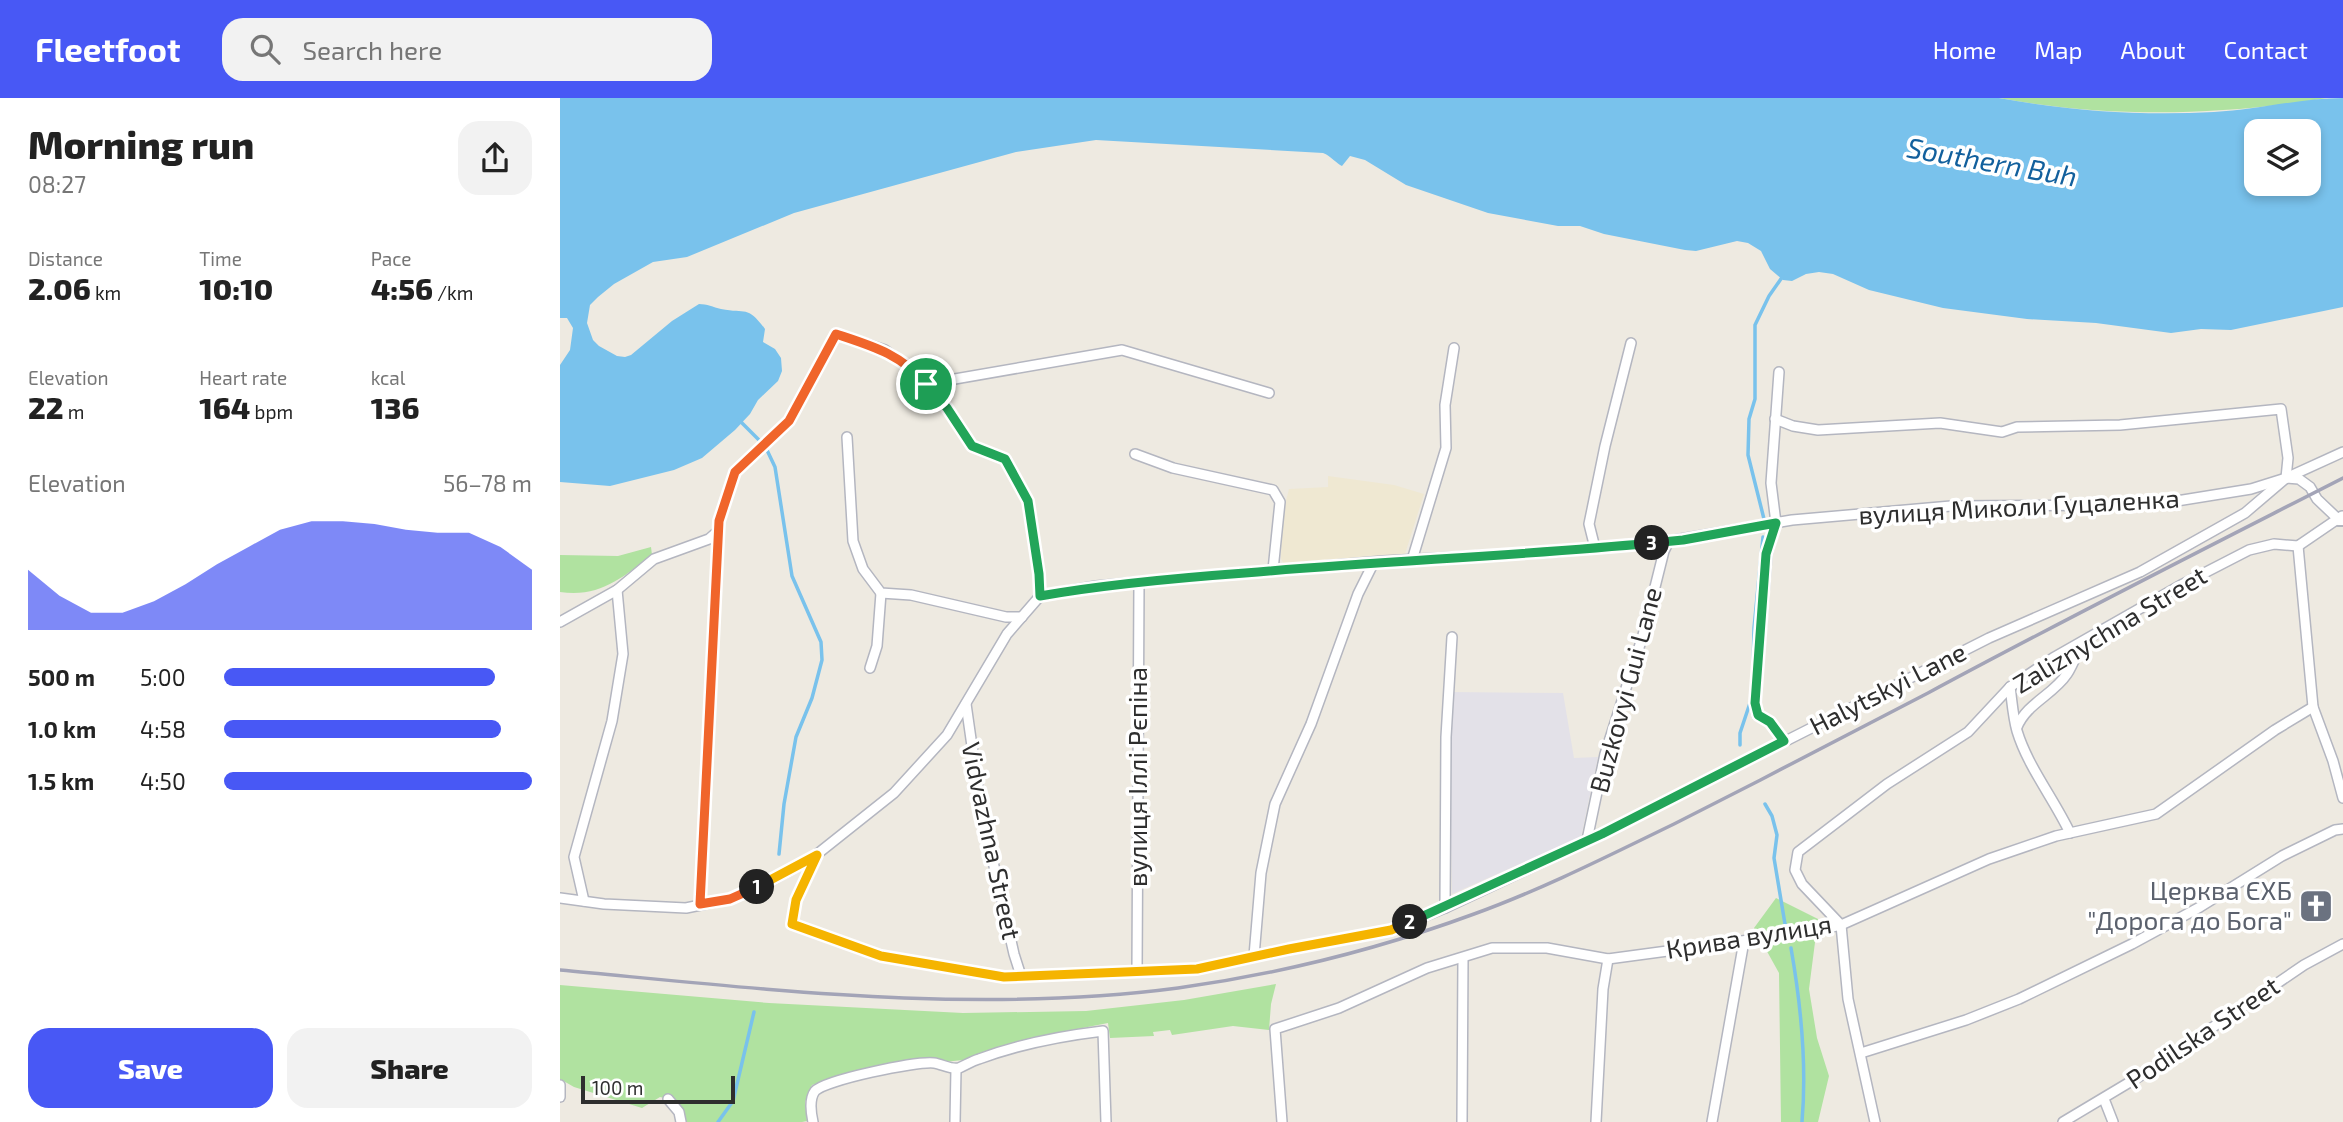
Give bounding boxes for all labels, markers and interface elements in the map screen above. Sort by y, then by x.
search box [222,18,712,81]
text: Fleetfoot [35,29,180,69]
icon: search [246,30,284,68]
text: Search here [302,34,442,65]
text: Home [1933,35,1996,64]
text: Map [2034,35,2082,64]
text: About [2120,35,2186,64]
text: Contact [2224,35,2308,64]
map controls [2244,119,2321,196]
button: layers [2244,119,2321,196]
text: Morning run [28,121,254,167]
button: share [458,121,532,195]
water label: Southern Buh [1904,129,2080,193]
text: 08:27 [28,170,86,198]
text: Distance [28,247,103,270]
text: Time [199,247,242,270]
text: Pace [371,247,412,270]
text: 2.06 [28,270,91,306]
text: 10:10 [199,270,273,306]
text: 4:56 [371,270,433,306]
text: km [91,281,121,304]
text: /km [433,281,473,304]
pin [896,354,956,414]
icon: arrive [907,365,945,403]
text: Elevation [28,366,109,389]
text: Heart rate [199,366,287,389]
text: kcal [371,366,405,389]
text: 22 [28,389,63,425]
text: 164 [199,389,250,425]
text: 136 [371,389,419,425]
text: m [63,400,84,423]
text: bpm [250,400,293,423]
text: Elevation [28,469,126,497]
text: 56–78 m [443,469,532,497]
street label: вулиця Миколи Гуцаленка [1858,482,2180,530]
pin: 3 [1634,526,1670,560]
text: 3 [1646,531,1657,554]
street label: Zaliznychna Street [2007,559,2212,699]
street label: Buzkovyi Gui Lane [1582,583,1667,796]
street label: Halytskyi Lane [1804,635,1971,740]
text: 500 m [28,663,95,691]
text: 5:00 [140,663,186,691]
street label: вулиця Іллі Рєпіна [1121,667,1153,887]
text: 1.0 km [28,715,96,743]
text: 4:58 [140,715,186,743]
street label: Vidvazhna Street [956,739,1029,942]
text: 1.5 km [28,767,94,795]
text: 4:50 [140,767,186,795]
pin: 1 [740,870,774,904]
place label: Церква ЄХБ "Дорога до Бога" [2087,874,2292,935]
text: 1 [752,875,761,898]
church icon: Церква ЄХБ "Дорога до Бога" [2297,887,2335,925]
pin: 2 [1392,904,1428,940]
street label: Крива вулиця [1664,907,1834,965]
text: 2 [1404,910,1415,933]
street label: Podilska Street [2120,969,2285,1094]
button: Save [28,1028,273,1108]
button: Share [287,1028,532,1108]
scale bar [581,1073,735,1105]
text: 100 m [592,1076,643,1099]

